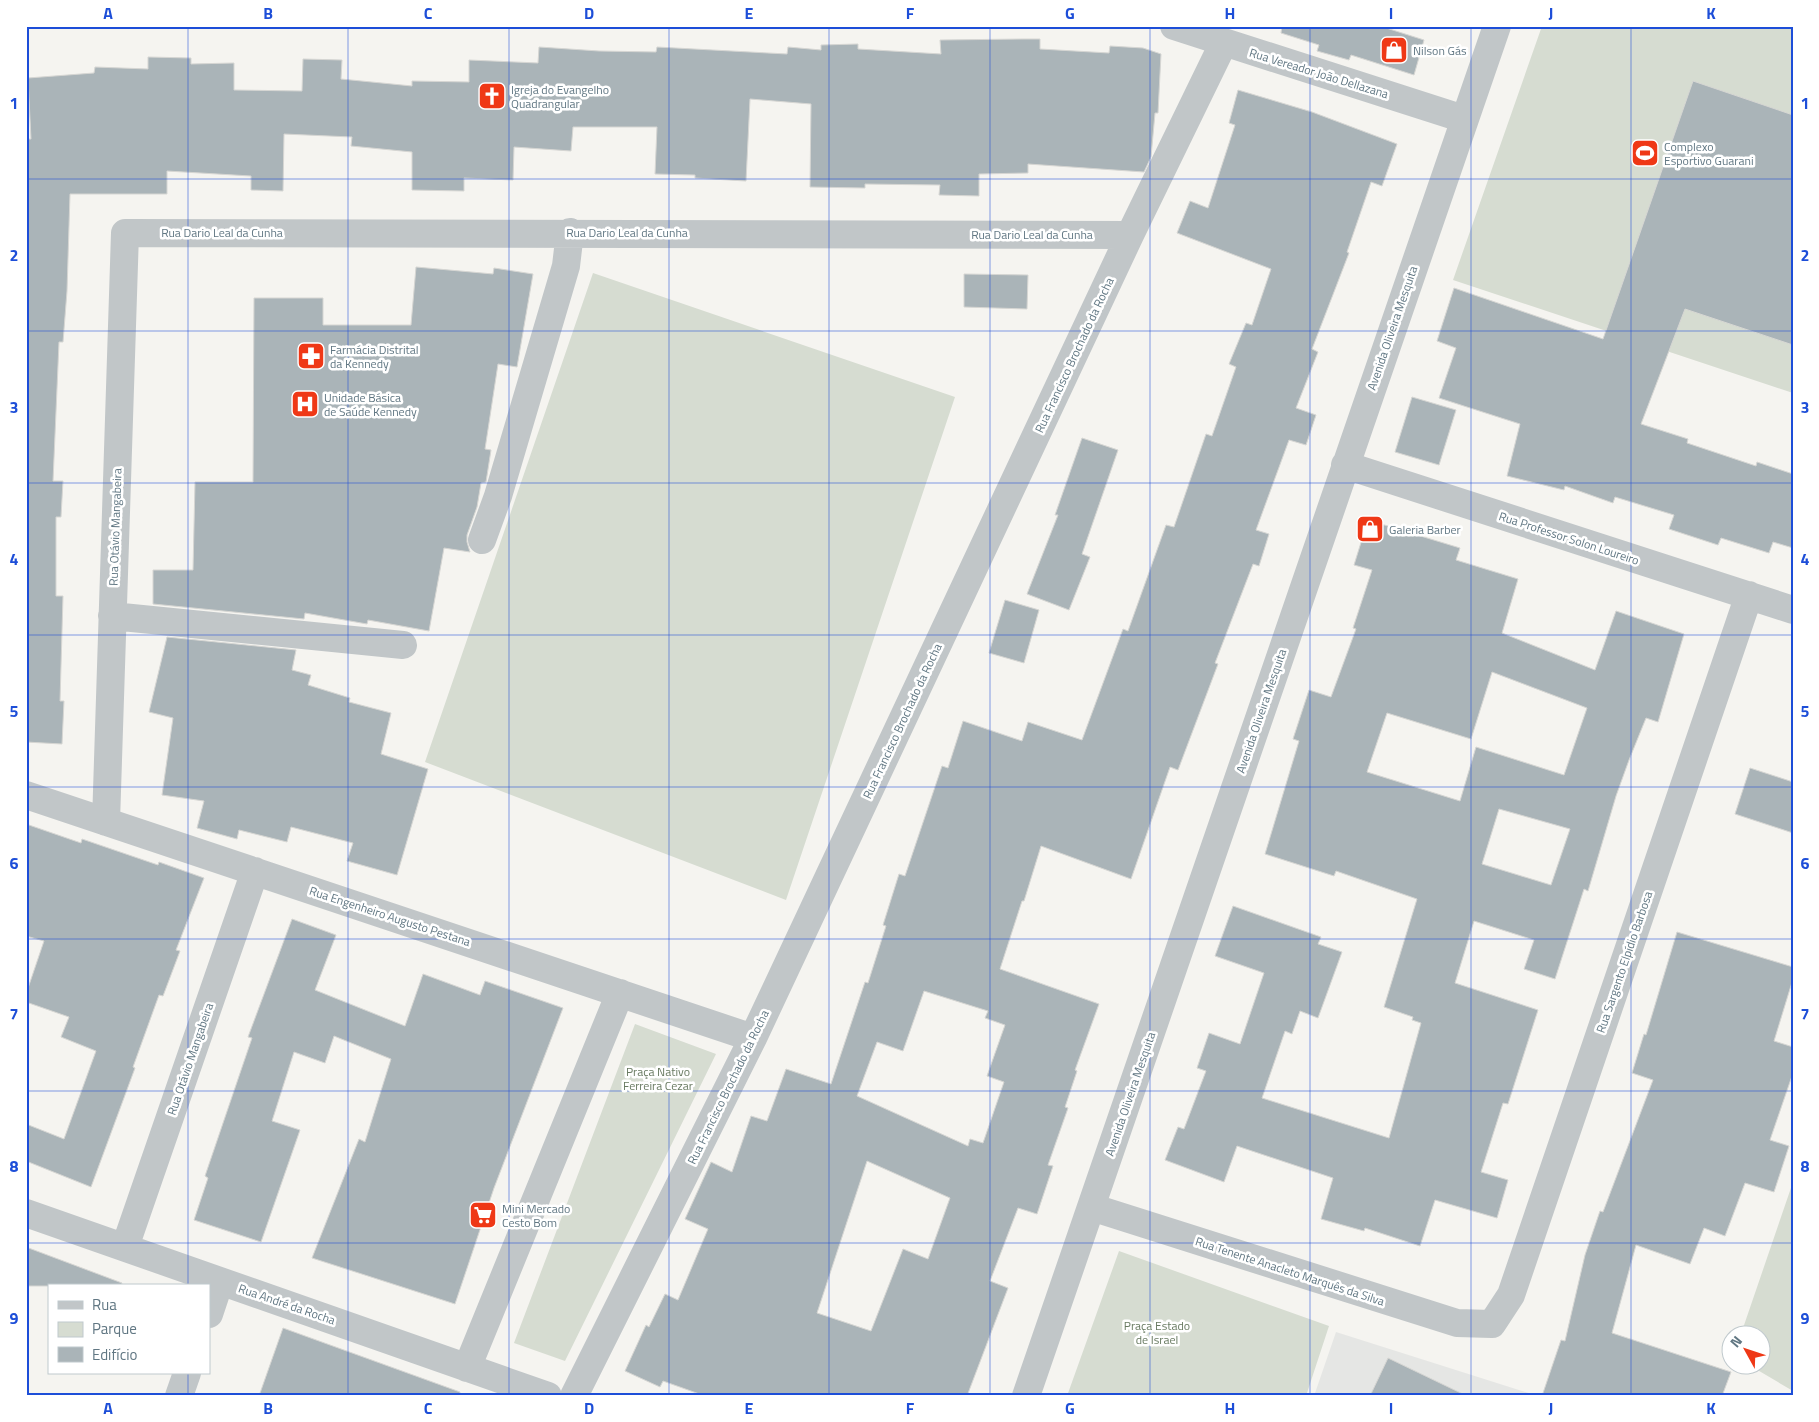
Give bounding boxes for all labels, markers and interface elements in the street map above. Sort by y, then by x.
text: A [103,1,113,25]
text: B [263,1,273,25]
text: C [424,1,433,25]
text: D [584,1,594,25]
text: E [745,1,754,25]
text: F [906,1,915,25]
text: G [1065,1,1075,25]
text: H [1225,1,1235,25]
text: I [1389,1,1393,25]
text: J [1549,1,1553,25]
text: K [1706,1,1716,25]
shop icon: Nilson Gás [1379,35,1409,65]
place label: Nilson Gás [1413,41,1467,60]
street label: Rua Vereador João Dellazana [1247,43,1391,103]
place label: Igreja do Evangelho Quadrangular [511,80,609,113]
church icon: Igreja do Evangelho Quadrangular [477,81,507,111]
text: 1 [10,91,18,115]
text: 1 [1801,91,1809,115]
place label: Complexo Esportivo Guarani [1664,137,1754,170]
sports icon: Complexo Esportivo Guarani [1630,138,1660,168]
street label: Rua Dario Leal da Cunha [161,223,283,242]
street label: Rua Dario Leal da Cunha [566,223,688,242]
street label: Rua Dario Leal da Cunha [971,225,1093,244]
text: 2 [10,243,18,267]
text: 2 [1801,243,1809,267]
street label: Avenida Oliveira Mesquita [1362,263,1422,393]
street label: Rua Francisco Brochado da Rocha [1030,274,1118,436]
place label: Farmácia Distrital da Kennedy [330,340,419,373]
pharmacy icon: Farmácia Distrital da Kennedy [296,341,326,371]
place label: Unidade Básica de Saúde Kennedy [324,388,417,421]
hospital icon: Unidade Básica de Saúde Kennedy [290,389,320,419]
text: 3 [10,395,18,419]
text: 3 [1801,395,1809,419]
street label: Rua Otávio Mangabeira [103,468,127,586]
street label: Rua Professor Solon Loureiro [1496,506,1642,570]
shop icon: Galeria Barber [1355,514,1385,544]
place label: Galeria Barber [1389,520,1461,539]
text: 4 [10,547,19,571]
text: 4 [1801,547,1810,571]
street label: Rua Francisco Brochado da Rocha [858,640,946,802]
street label: Avenida Oliveira Mesquita [1231,646,1291,776]
text: 5 [10,699,19,723]
text: 5 [1801,699,1810,723]
text: 6 [10,851,19,875]
text: 6 [1801,851,1810,875]
street label: Rua Engenheiro Augusto Pestana [307,881,473,951]
street label: Rua Sargento Elpídio Barbosa [1591,889,1657,1035]
street label: Rua Otávio Mangabeira [162,1000,218,1118]
text: 7 [10,1002,18,1026]
text: 7 [1801,1002,1809,1026]
street label: Rua Francisco Brochado da Rocha [682,1007,774,1167]
street label: Avenida Oliveira Mesquita [1100,1029,1160,1159]
park label: Praça Nativo Ferreira Cezar [623,1062,693,1095]
text: 8 [10,1154,19,1178]
text: 8 [1801,1154,1810,1178]
place label: Mini Mercado Cesto Bom [502,1199,570,1232]
supermarket icon: Mini Mercado Cesto Bom [468,1200,498,1230]
street label: Rua Tenente Anacleto Marquês da Silva [1193,1231,1387,1311]
street label: Rua André da Rocha [236,1279,338,1329]
legend [48,1284,210,1374]
text: Rua [92,1293,117,1316]
text: 9 [10,1306,19,1330]
text: 9 [1801,1306,1810,1330]
park label: Praça Estado de Israel [1124,1316,1190,1349]
text: Parque [92,1317,137,1340]
north arrow [1722,1324,1772,1374]
text: N [1724,1331,1747,1352]
text: Edifício [92,1343,137,1366]
text: A [103,1396,113,1420]
text: B [263,1396,273,1420]
text: C [424,1396,433,1420]
text: D [584,1396,594,1420]
text: E [745,1396,754,1420]
text: F [906,1396,915,1420]
text: G [1065,1396,1075,1420]
text: H [1225,1396,1235,1420]
text: I [1389,1396,1393,1420]
text: J [1549,1396,1553,1420]
text: K [1706,1396,1716,1420]

